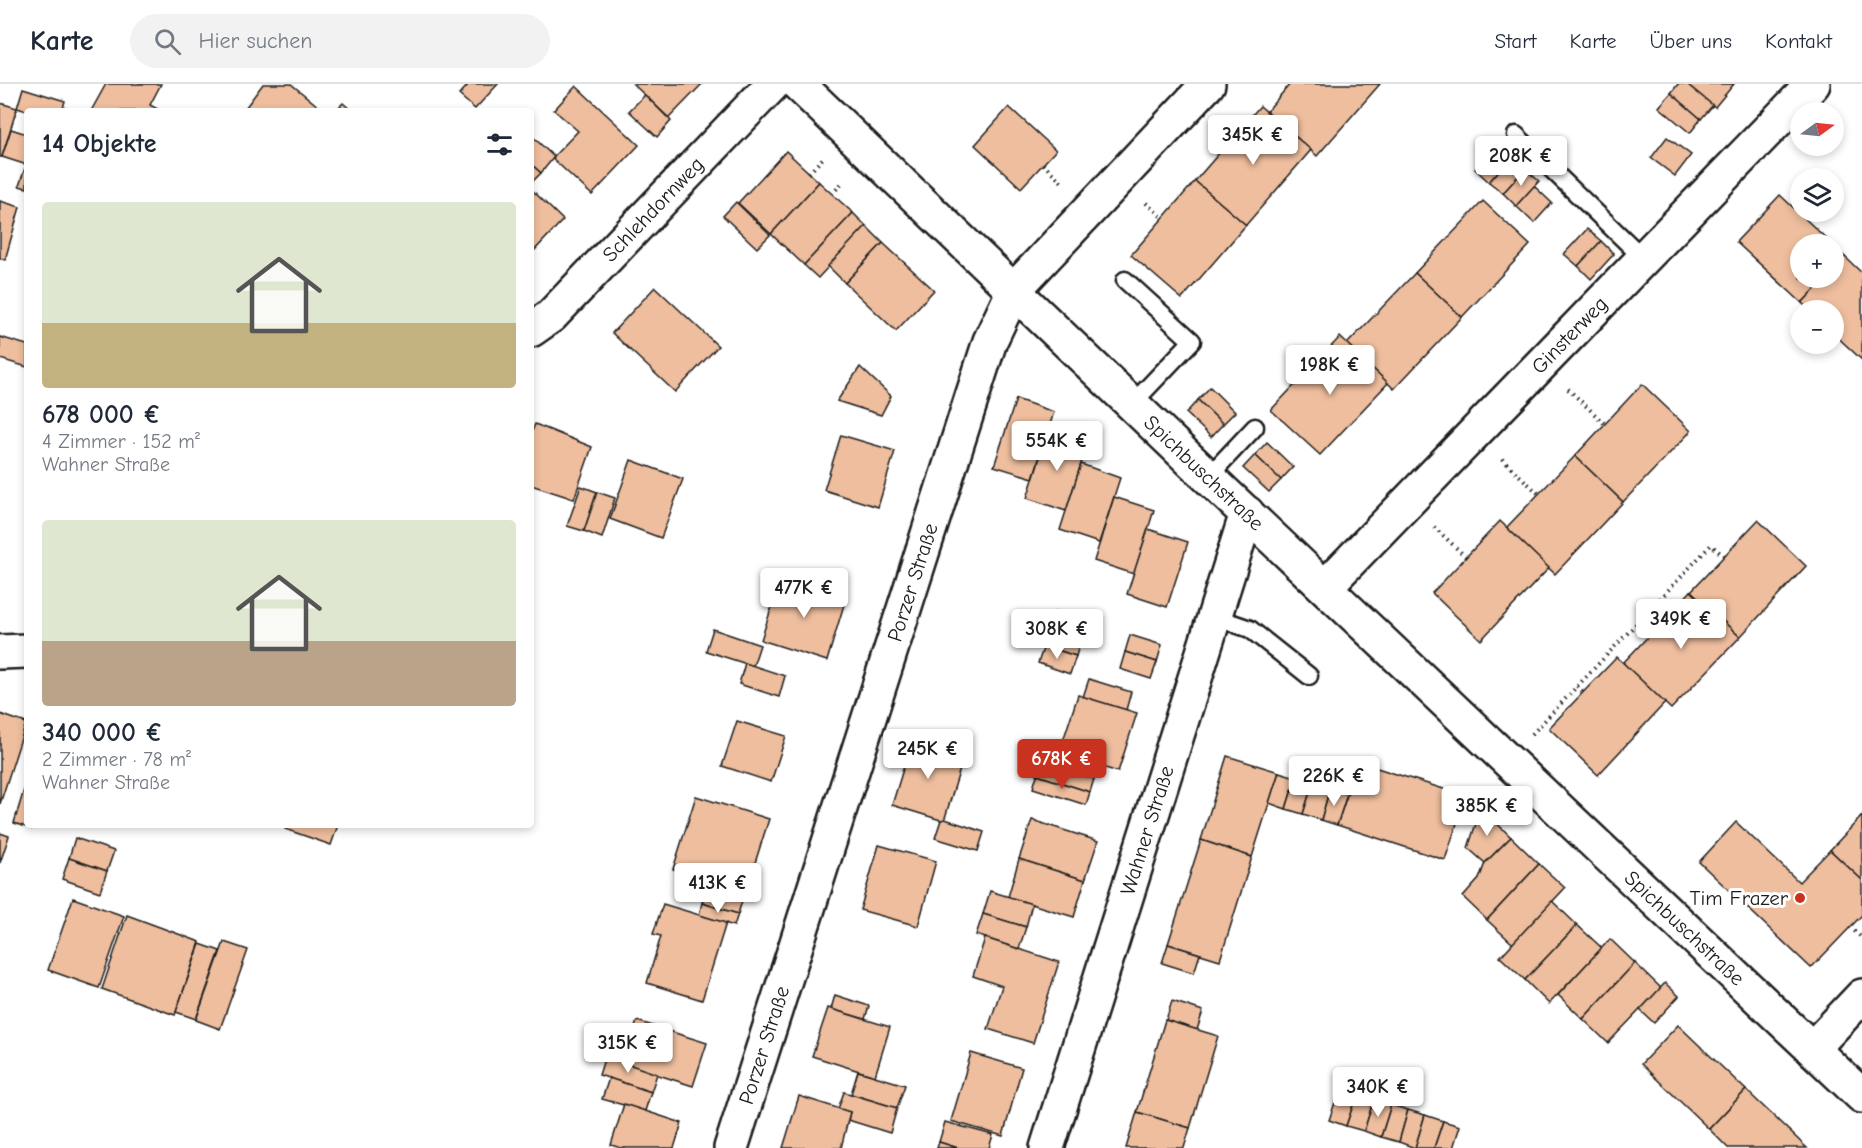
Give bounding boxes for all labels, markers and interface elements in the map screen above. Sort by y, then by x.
search box [130,14,550,68]
text: Karte [30,25,94,57]
icon: search [151,25,184,58]
text: Hier suchen [199,28,313,54]
text: Start [1494,29,1537,53]
text: Karte [1570,29,1616,53]
text: Über uns [1649,29,1732,53]
text: Kontakt [1765,29,1832,53]
north arrow [1790,102,1844,156]
map controls [1790,102,1844,354]
pin: 345K € [1204,115,1302,166]
text: 345K € [1222,123,1284,146]
icon: filters [483,128,516,161]
text: 14 Objekte [42,129,157,159]
pin: 208K € [1472,136,1570,187]
text: 208K € [1489,144,1553,167]
street label: Schlehdornweg [598,152,709,267]
button: layers [1790,168,1844,222]
button: + [1790,234,1844,288]
icon: home [225,241,333,349]
street label: Ginsterweg [1527,291,1612,379]
button: − [1790,300,1844,354]
pin: 198K € [1281,345,1379,396]
text: 198K € [1300,353,1360,376]
text: 678 000 € [42,400,161,430]
street label: Spichbuschstraße [1139,410,1269,535]
pin: 554K € [1008,421,1106,472]
text: 554K € [1026,429,1088,452]
text: 4 Zimmer · 152 m² [42,430,200,453]
text: Wahner Straße [42,453,170,476]
street label: Porzer Straße [882,520,943,645]
icon: home [225,559,333,667]
pin: 477K € [755,568,853,619]
text: 477K € [774,576,834,599]
pin: 349K € [1632,599,1730,650]
text: 349K € [1650,607,1712,630]
pin: 308K € [1008,609,1106,660]
text: 308K € [1025,617,1089,640]
text: 340 000 € [42,718,163,748]
pin: 245K € [879,729,977,780]
text: 245K € [897,737,959,760]
pin: 678K € [1013,739,1111,790]
text: 678K € [1031,747,1093,770]
text: 2 Zimmer · 78 m² [42,748,191,771]
pin: 226K € [1285,756,1383,807]
street label: Wahner Straße [1115,763,1179,898]
text: 226K € [1303,764,1365,787]
text: Wahner Straße [42,771,170,794]
pin: 385K € [1438,786,1536,837]
text: 385K € [1456,794,1518,817]
pin: 413K € [669,863,767,914]
street label: Spichbuschstraße [1620,866,1749,990]
text: 413K € [688,871,748,894]
place label: Tim Frazer [1690,886,1789,910]
marker: Tim Frazer [1793,891,1807,905]
street label: Porzer Straße [734,983,794,1107]
pin: 315K € [579,1023,677,1074]
text: 315K € [598,1031,658,1054]
pin: 340K € [1329,1067,1427,1118]
text: 340K € [1347,1075,1409,1098]

